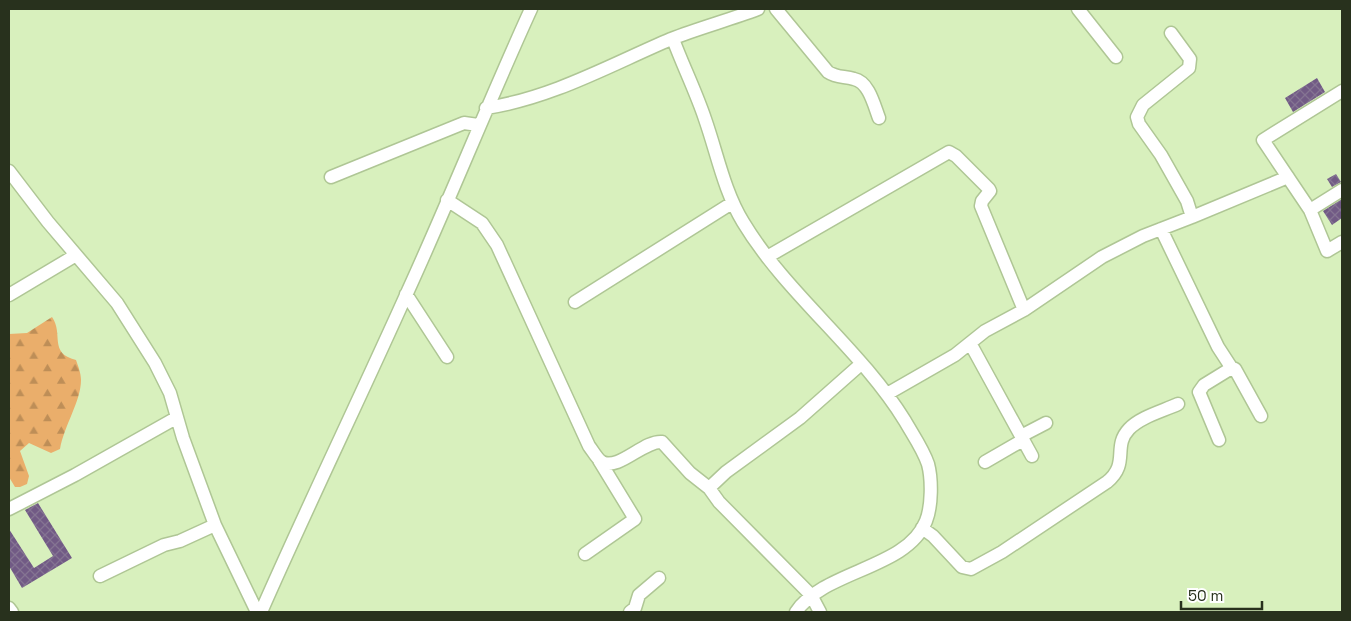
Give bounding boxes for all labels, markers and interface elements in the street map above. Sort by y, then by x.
scale bar [1181,578,1262,610]
text: 50 m [1188,586,1223,605]

